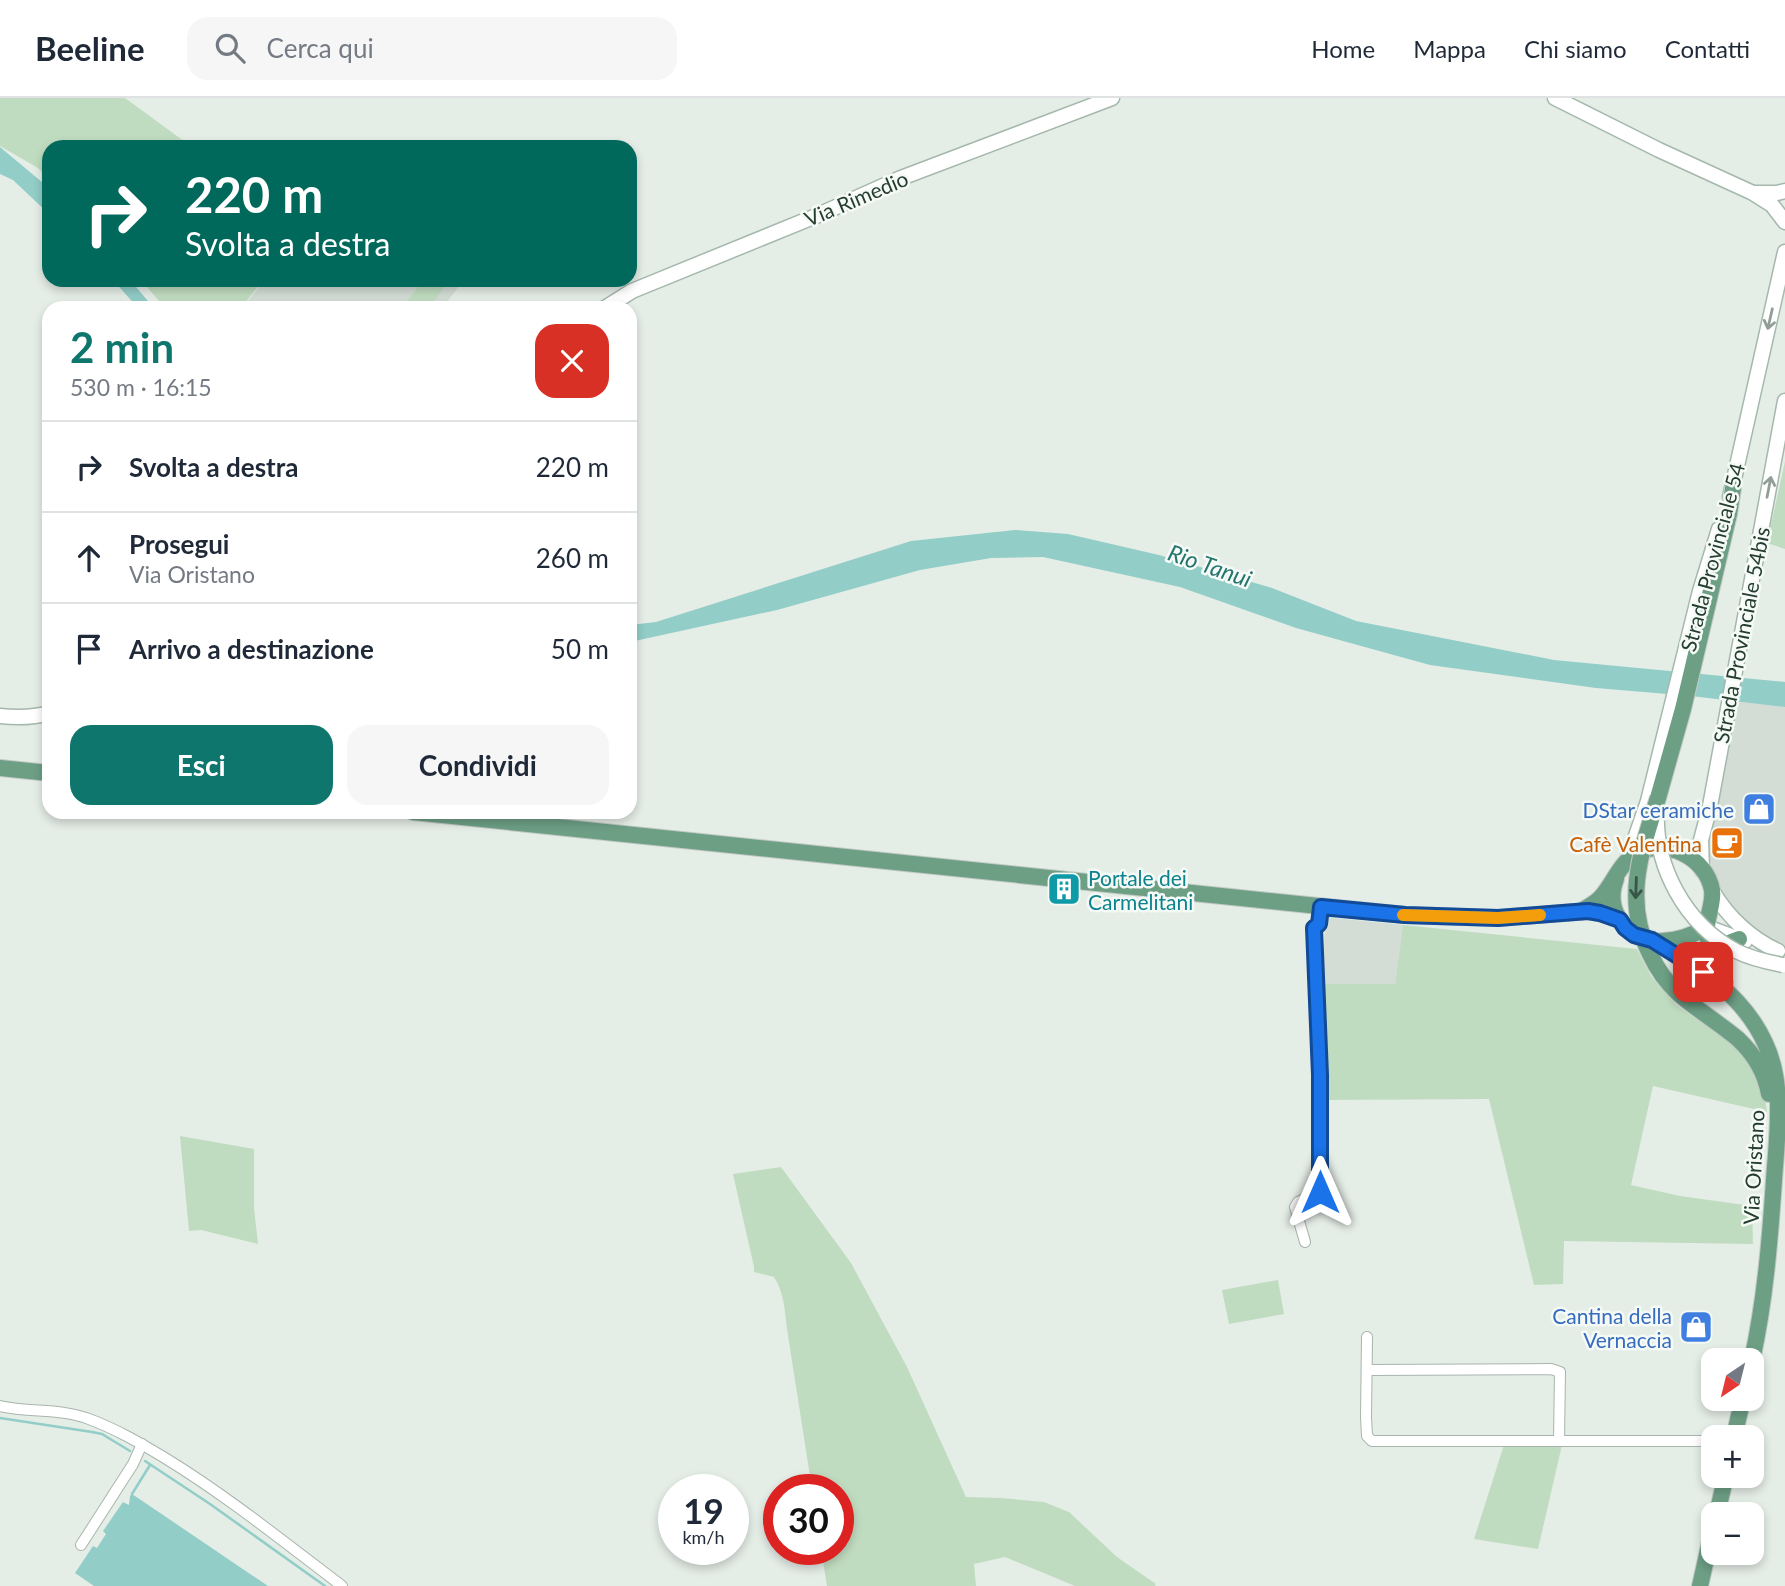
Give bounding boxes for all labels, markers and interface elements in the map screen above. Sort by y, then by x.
search box [187,17,677,80]
text: Beeline [35,28,145,68]
icon: search [211,29,249,67]
text: Cerca qui [267,32,374,64]
text: Home [1311,34,1375,63]
text: Mappa [1413,34,1486,63]
text: Chi siamo [1524,34,1627,63]
text: Contatti [1665,34,1750,63]
text: 220 m [185,165,323,223]
street label: Via Rimedio [800,165,912,231]
icon: right [70,168,161,259]
text: Svolta a destra [185,224,390,263]
one-way arrow [1763,307,1776,330]
text: 2 min [70,322,174,372]
button: close [535,324,609,398]
text: 530 m · 16:15 [70,373,212,401]
icon: right [70,448,108,486]
text: Svolta a destra [129,451,299,483]
text: 220 m [536,451,609,483]
street label: Strada Provinciale 54 [1675,460,1749,654]
one-way arrow [1763,476,1776,499]
street label: Strada Provinciale 54bis [1708,525,1774,745]
text: Prosegui [129,528,229,560]
water label: Rio Tanui [1164,538,1256,592]
icon: ahead [70,539,108,577]
text: 260 m [536,542,609,574]
text: Via Oristano [129,560,255,588]
icon: arrive [70,630,108,668]
text: Arrivo a destinazione [129,633,374,665]
text: 50 m [551,633,609,665]
button: Esci [70,725,333,805]
button: Condividi [347,725,609,805]
shop icon: DStar ceramiche [1740,790,1778,828]
place label: DStar ceramiche [1583,797,1734,822]
cafe icon: Cafè Valentina [1708,824,1746,862]
place label: Cafè Valentina [1569,831,1702,856]
place label: Portale dei Carmelitani [1088,865,1193,914]
building icon: Portale dei Carmelitani [1045,870,1083,908]
one-way arrow [1630,876,1643,899]
pin [1673,942,1733,1002]
icon: arrive [1684,953,1722,991]
street label: Via Oristano [1738,1109,1768,1225]
position arrow [1283,1155,1357,1229]
place label: Cantina della Vernaccia [1552,1303,1672,1352]
shop icon: Cantina della Vernaccia [1677,1308,1715,1346]
north arrow [1701,1348,1764,1410]
map controls [1701,1348,1764,1565]
button: + [1701,1425,1764,1488]
speed limit sign: 30 [763,1474,854,1565]
text: 19 [683,1489,724,1531]
button: − [1701,1502,1764,1565]
text: km/h [682,1526,725,1548]

